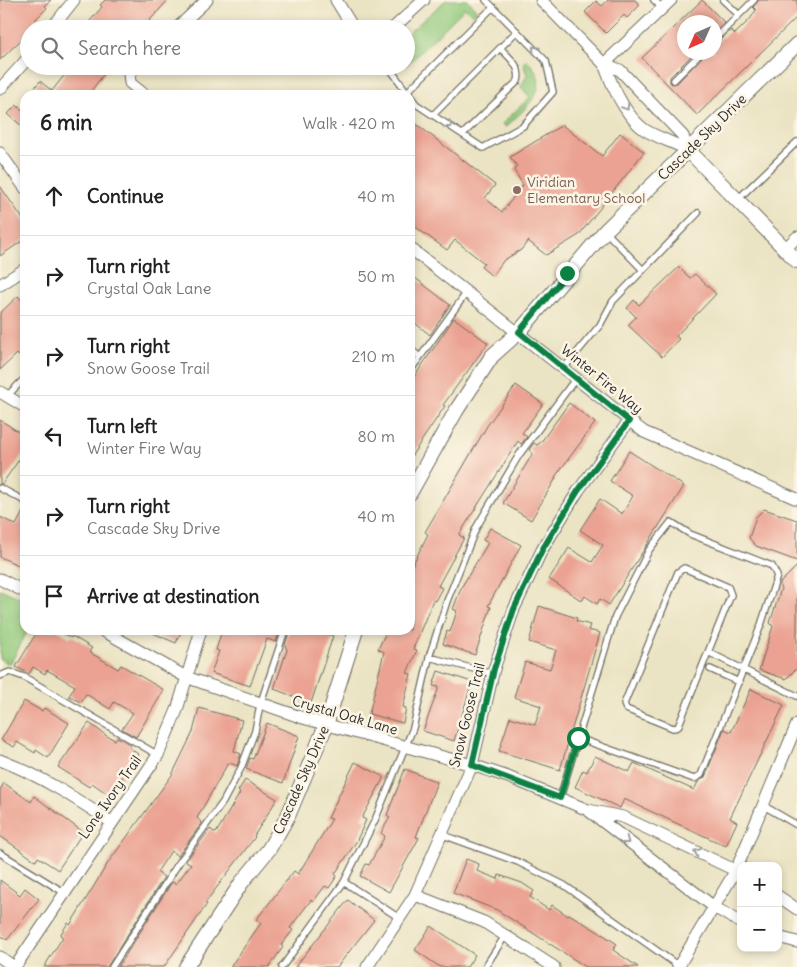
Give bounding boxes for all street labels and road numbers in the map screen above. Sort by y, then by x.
street label: Cascade Sky Drive [654,90,750,184]
street label: Winter Fire Way [557,340,647,418]
street label: Snow Goose Trail [445,661,489,769]
street label: Crystal Oak Lane [290,691,400,739]
street label: Cascade Sky Drive [269,723,333,837]
street label: Lone Ivory Trail [75,752,145,842]

